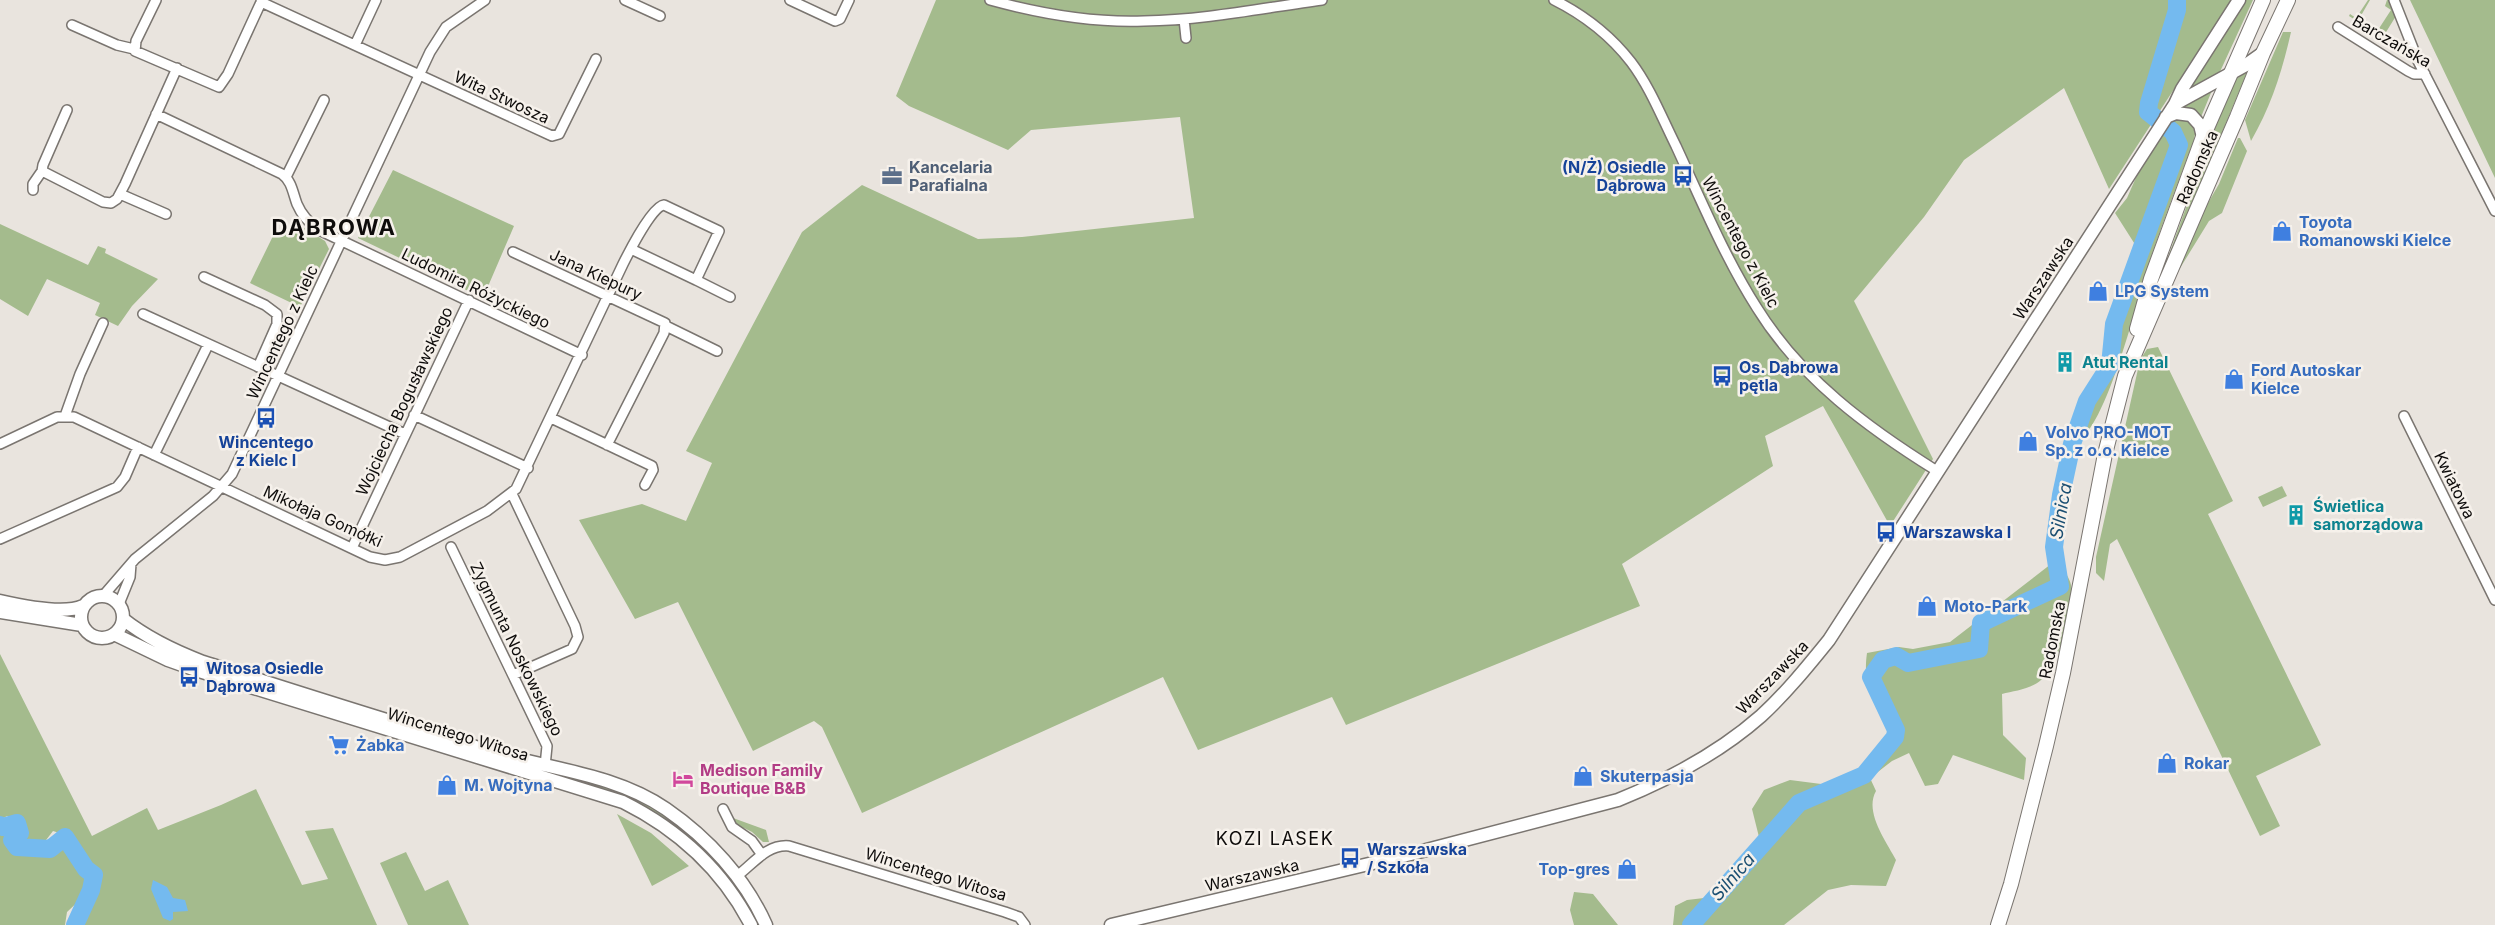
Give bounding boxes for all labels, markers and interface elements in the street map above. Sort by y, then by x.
street label: Barczańska [2349,10,2435,72]
street label: Wita Stwosza [451,66,553,128]
street label: Radomska [2172,127,2222,207]
place label: Kancelaria Parafialna [909,157,993,195]
place label: (N/Ż) Osiedle Dąbrowa [1562,157,1666,195]
office icon: Kancelaria Parafialna [880,164,904,188]
bus stop icon: (N/Ż) Osiedle Dąbrowa [1671,164,1695,188]
street label: Wincentego z Kielc [1698,173,1784,311]
place label: Toyota Romanowski Kielce [2299,212,2451,250]
district label: DĄBROWA [272,214,396,240]
shop icon: Toyota Romanowski Kielce [2270,219,2294,243]
street label: Warszawska [2009,232,2077,324]
street label: Ludomira Różyckiego [398,243,554,333]
street label: Jana Kiepury [547,244,645,304]
street label: Wincentego z Kielc [242,262,322,402]
shop icon: LPG System [2086,279,2110,303]
place label: LPG System [2115,281,2209,301]
street label: Wojciecha Bogusławskiego [351,303,457,499]
building icon: Atut Rental [2053,350,2077,374]
place label: Atut Rental [2082,352,2168,372]
place label: Os. Dąbrowa pętla [1739,357,1838,395]
place label: Ford Autoskar Kielce [2251,360,2362,398]
bus stop icon: Os. Dąbrowa pętla [1710,364,1734,388]
shop icon: Ford Autoskar Kielce [2222,367,2246,391]
bus stop icon: Wincentego z Kielc I [254,406,278,430]
place label: Volvo PRO-MOT Sp. z o.o. Kielce [2045,422,2172,460]
shop icon: Volvo PRO-MOT Sp. z o.o. Kielce [2016,429,2040,453]
place label: Wincentego z Kielc I [219,432,314,470]
street label: Kwiatowa [2430,448,2480,522]
street label: Mikołaja Gomółki [260,481,386,551]
water label: Silnica [2045,481,2076,541]
place label: Świetlica samorządowa [2313,496,2423,534]
building icon: Świetlica samorządowa [2284,503,2308,527]
bus stop icon: Warszawska I [1874,520,1898,544]
place label: Warszawska I [1903,522,2011,542]
street label: Zygmunta Noskowskiego [466,559,568,739]
shop icon: Moto-Park [1915,594,1939,618]
place label: Moto-Park [1944,596,2028,616]
street label: Radomska [2035,599,2069,681]
street label: Warszawska [1732,636,1812,718]
place label: Witosa Osiedle Dąbrowa [206,658,324,696]
bus stop icon: Witosa Osiedle Dąbrowa [177,665,201,689]
street label: Wincentego Witosa [385,703,531,765]
supermarket icon: Żabka [327,733,351,757]
place label: Żabka [356,735,405,755]
shop icon: Rokar [2155,751,2179,775]
place label: Rokar [2184,753,2230,773]
place label: Medison Family Boutique B&B [700,760,823,798]
shop icon: Skuterpasja [1571,764,1595,788]
place label: Skuterpasja [1600,766,1694,786]
hotel icon: Medison Family Boutique B&B [671,767,695,791]
shop icon: M. Wojtyna [435,773,459,797]
place label: M. Wojtyna [464,775,553,795]
district label: KOZI LASEK [1216,828,1334,849]
place label: Warszawska / Szkoła [1367,839,1467,877]
street label: Wincentego Witosa [863,843,1009,905]
bus stop icon: Warszawska / Szkoła [1338,846,1362,870]
water label: Silnica [1706,848,1759,905]
street label: Warszawska [1203,855,1301,895]
shop icon: Top-gres [1615,857,1639,881]
place label: Top-gres [1538,859,1610,879]

